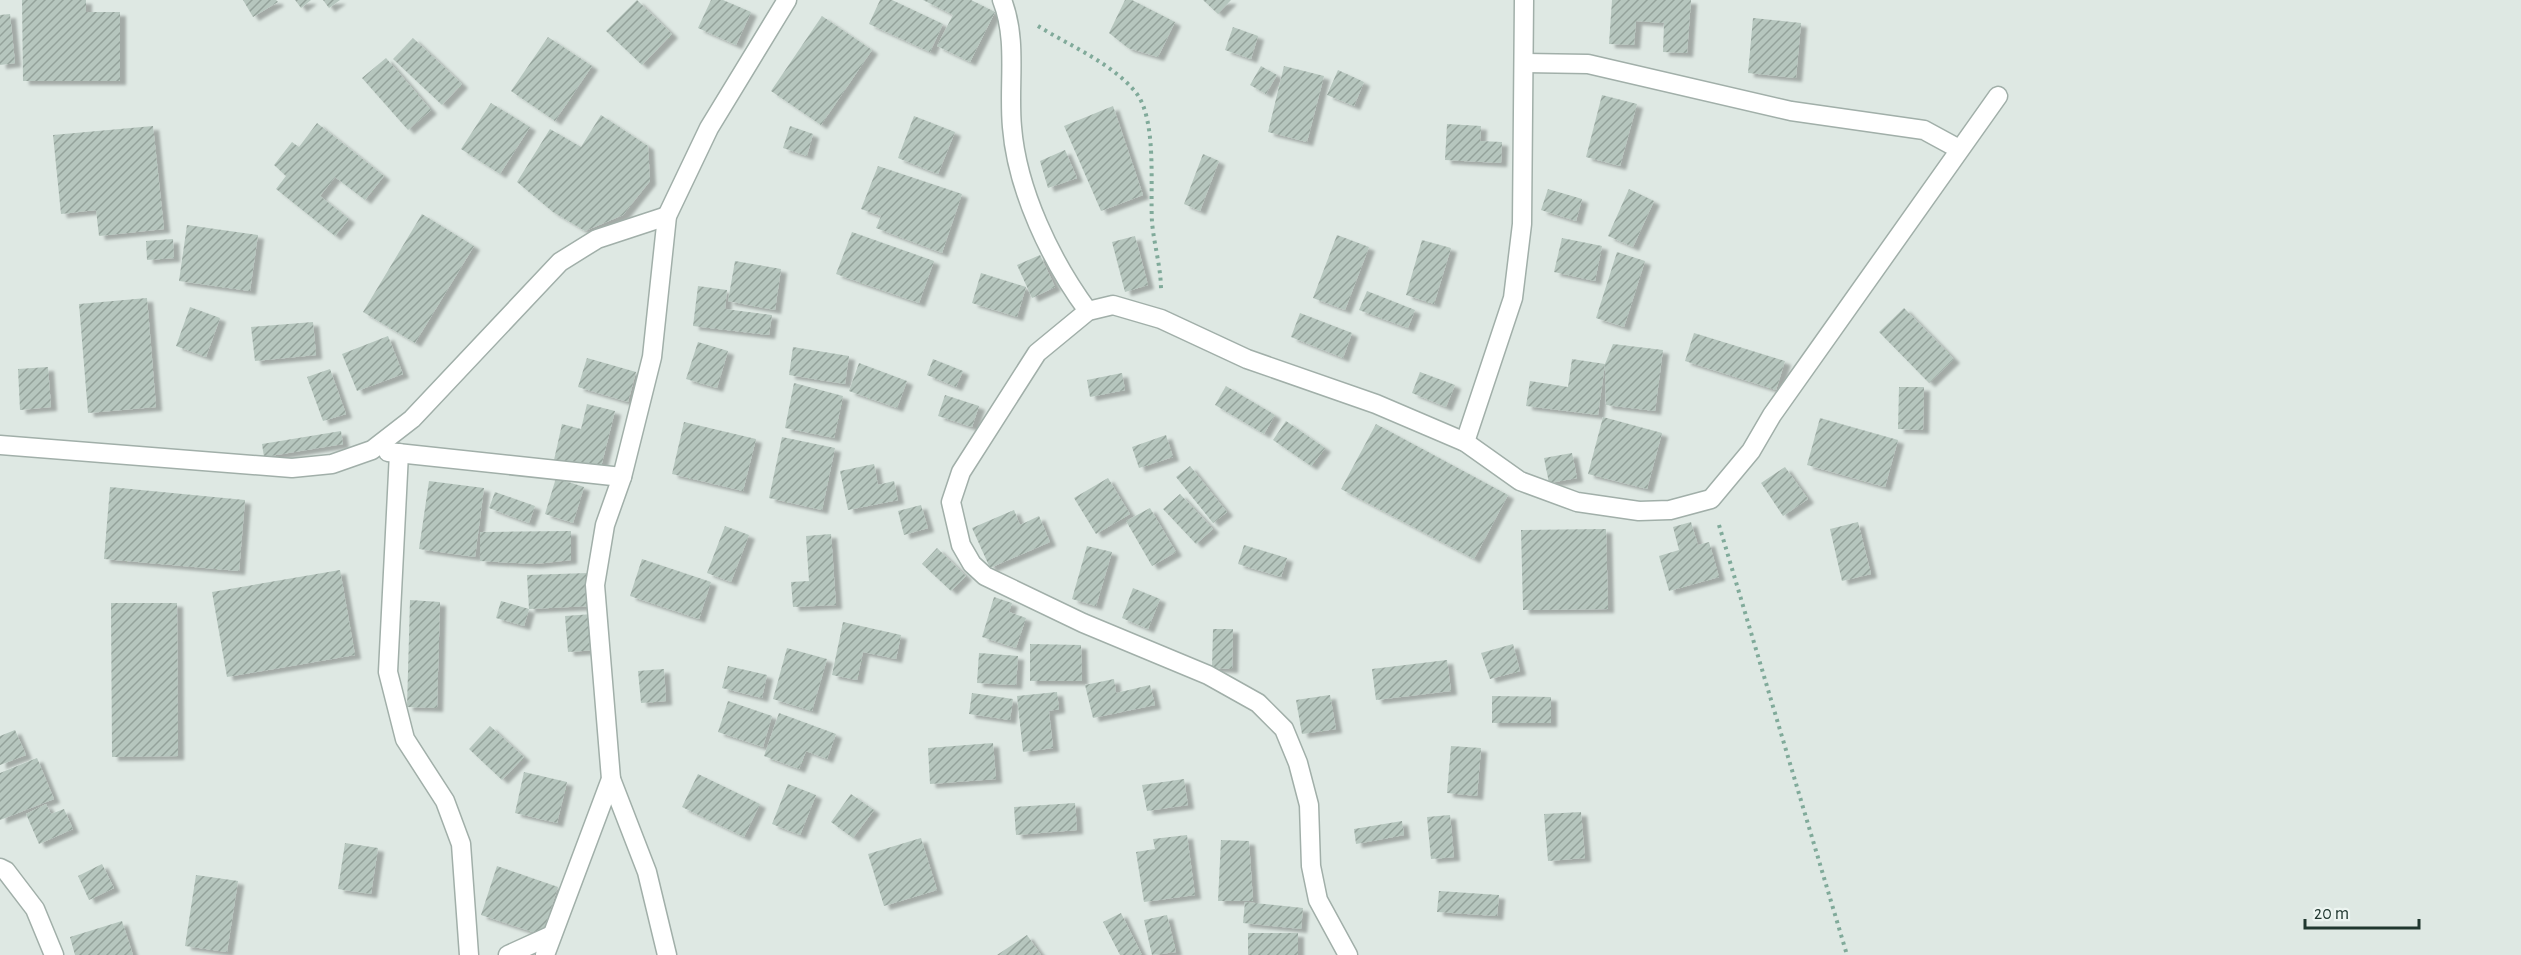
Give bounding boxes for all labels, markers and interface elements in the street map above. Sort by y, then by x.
scale bar [2305,892,2419,930]
text: 20 m [2314,905,2349,923]

